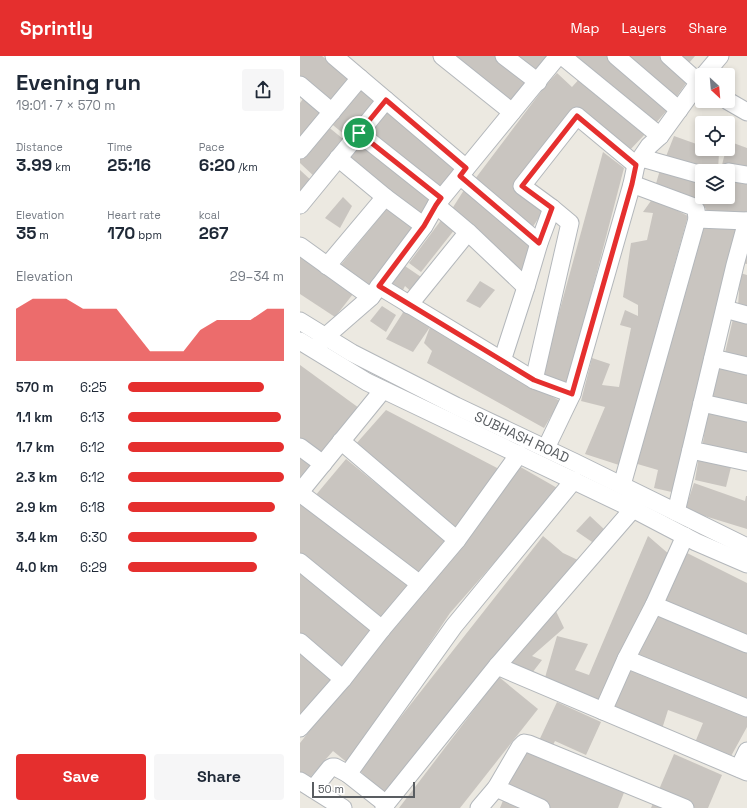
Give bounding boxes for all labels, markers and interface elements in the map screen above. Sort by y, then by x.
text: Sprintly [20,16,93,41]
text: Map [570,19,600,37]
text: Layers [622,19,666,37]
text: Share [688,19,727,37]
text: Evening run [16,68,141,96]
north arrow [695,68,735,108]
map controls [695,68,735,204]
button: share [242,69,284,111]
text: 19:01 · 7 × 570 m [16,97,115,114]
pin [342,116,376,150]
button: locate [695,116,735,156]
icon: arrive [348,122,370,144]
text: Distance [16,140,63,154]
text: Time [107,140,132,154]
text: Pace [199,140,224,154]
text: 3.99 [16,154,52,176]
text: 25:16 [107,154,151,176]
text: 6:20 [199,154,235,176]
text: km [52,160,71,174]
text: /km [235,160,258,174]
button: layers [695,164,735,204]
text: Elevation [16,208,64,222]
text: Heart rate [107,208,161,222]
text: kcal [199,208,220,222]
text: 35 [16,222,37,244]
text: 170 [107,222,135,244]
text: 267 [199,222,228,244]
text: m [37,228,49,242]
text: bpm [135,228,162,242]
text: Elevation [16,268,73,285]
text: 29–34 m [230,268,284,285]
text: 570 m [16,379,54,396]
text: 6:25 [80,379,107,396]
street label: SUBHASH ROAD [472,407,572,467]
text: 1.1 km [16,409,53,426]
text: 6:13 [80,409,105,426]
text: 1.7 km [16,439,54,456]
text: 6:12 [80,439,105,456]
text: 2.3 km [16,469,57,486]
text: 6:12 [80,469,105,486]
text: 2.9 km [16,499,57,516]
text: 6:18 [80,499,105,516]
text: 3.4 km [16,529,58,546]
text: 6:30 [80,529,107,546]
text: 4.0 km [16,559,58,576]
text: 6:29 [80,559,107,576]
button: Save [16,754,146,800]
button: Share [154,754,284,800]
scale bar [312,780,415,799]
text: 50 m [318,782,344,796]

